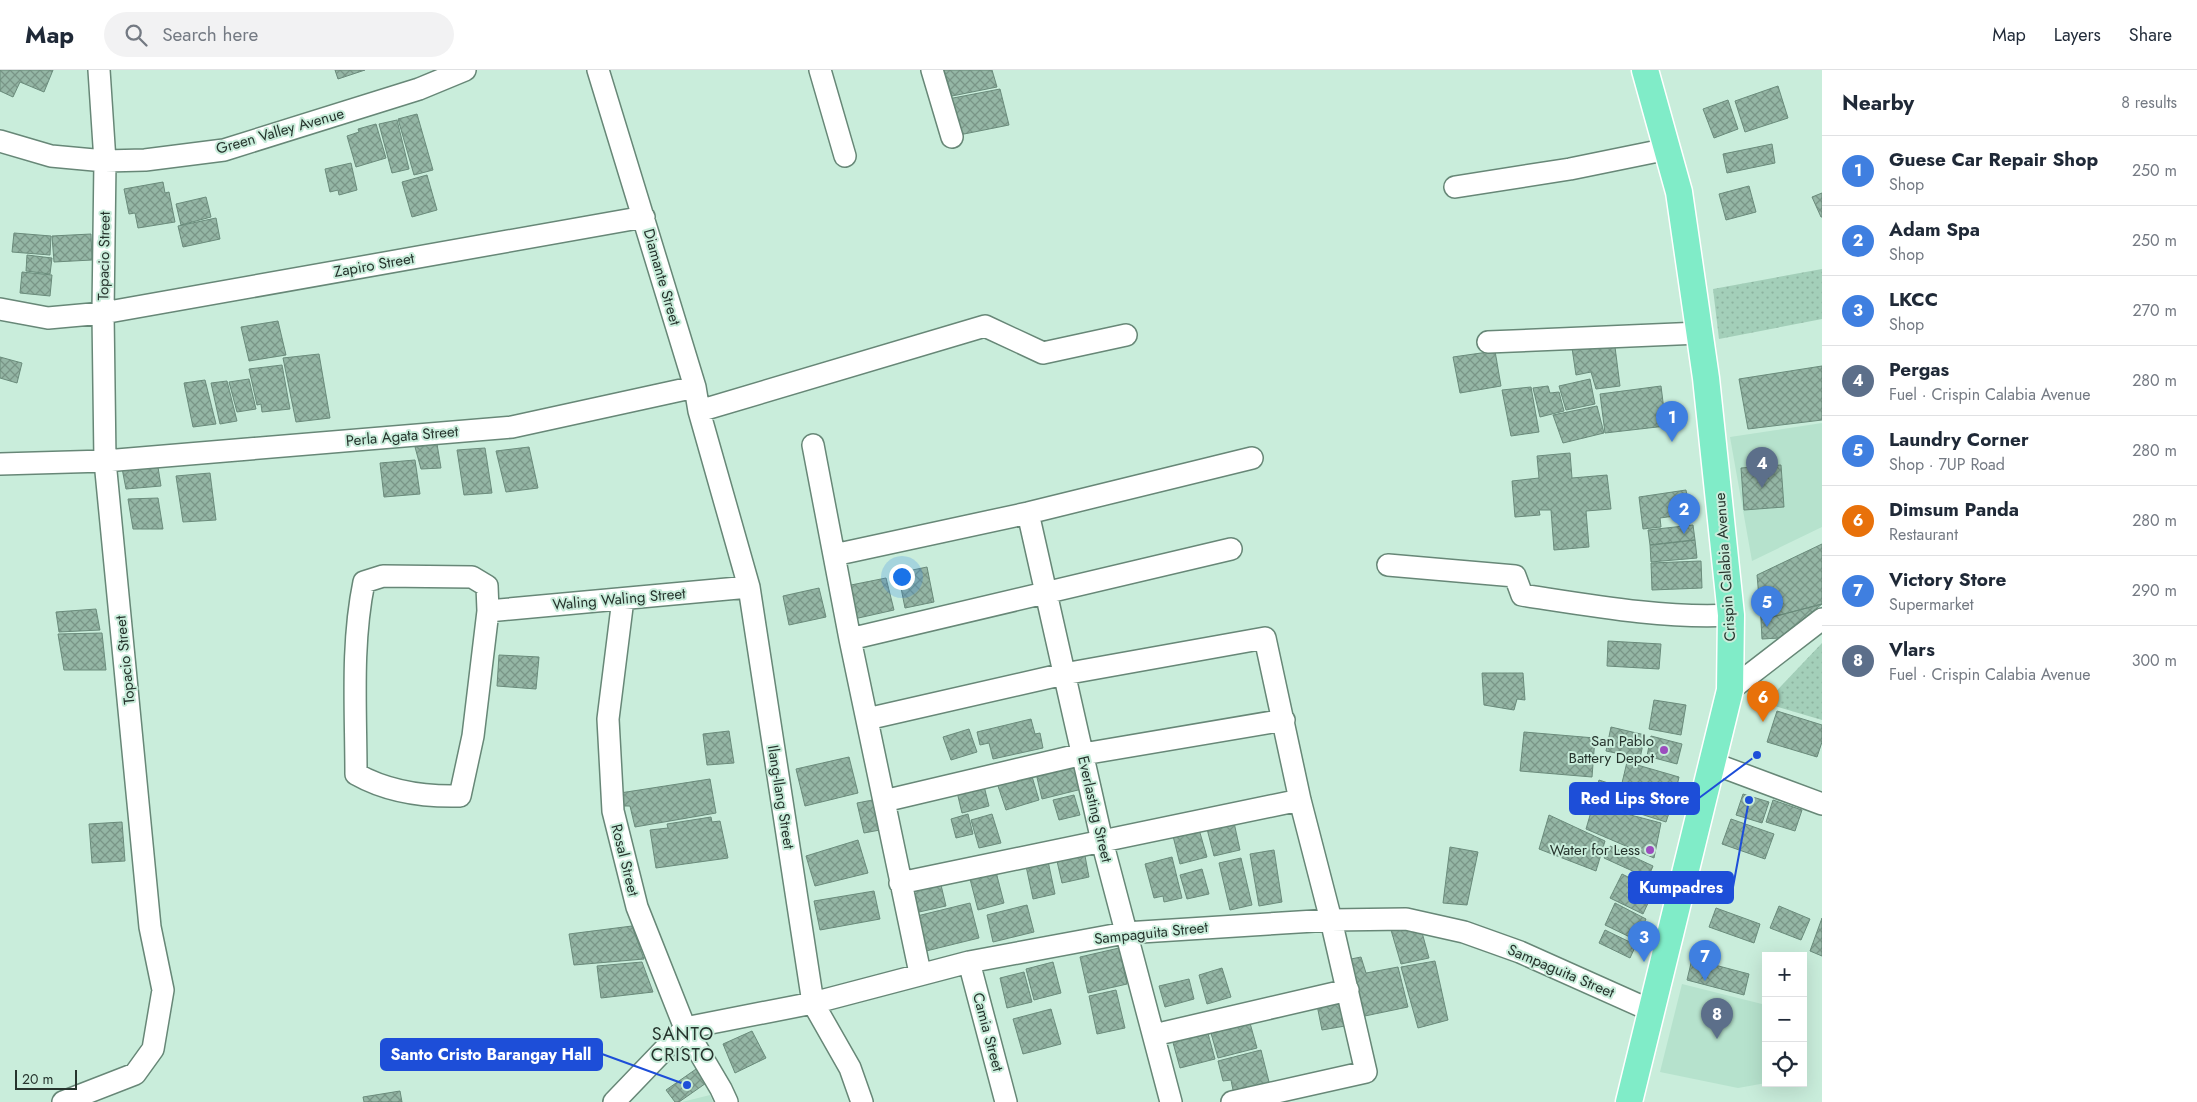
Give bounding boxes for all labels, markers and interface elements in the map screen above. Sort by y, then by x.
search box [104,12,454,57]
text: Map [25,17,74,52]
icon: search [122,21,150,49]
text: Search here [162,21,258,48]
text: Map [1992,22,2026,48]
text: Layers [2054,22,2101,48]
text: Share [2129,22,2172,48]
text: Nearby [1842,88,1914,118]
text: 8 results [2121,91,2177,114]
street label: Green Valley Avenue [213,102,347,160]
text: Guese Car Repair Shop [1889,146,2098,173]
text: 1 [1854,159,1862,182]
text: 250 m [2132,159,2177,182]
text: Shop [1889,173,1924,196]
street label: Topacio Street [92,211,116,301]
text: Adam Spa [1889,216,1980,243]
street label: Diamante Street [638,226,686,328]
text: 2 [1853,229,1863,252]
text: 250 m [2132,229,2177,252]
text: Shop [1889,243,1924,266]
street label: Zapiro Street [332,247,416,283]
text: LKCC [1889,286,1938,313]
text: 3 [1853,299,1863,322]
text: 270 m [2133,299,2177,322]
text: Shop [1889,313,1924,336]
text: Pergas [1889,356,1949,383]
text: 4 [1852,369,1864,392]
text: 280 m [2132,369,2177,392]
text: Fuel · Crispin Calabia Avenue [1889,383,2091,406]
pin: 1 [1656,401,1688,442]
street label: Perla Agata Street [345,420,459,452]
text: Laundry Corner [1889,426,2029,453]
text: 5 [1853,439,1863,462]
text: 280 m [2132,439,2177,462]
pin: 4 [1746,447,1778,488]
text: Shop · 7UP Road [1889,453,2005,476]
street label: Crispin Calabia Avenue [1709,492,1741,642]
pin: 2 [1668,493,1700,534]
text: Dimsum Panda [1889,496,2019,523]
text: 6 [1853,509,1863,532]
text: 280 m [2132,509,2177,532]
text: Restaurant [1889,523,1958,546]
your location [889,564,915,590]
text: Victory Store [1889,566,2006,593]
text: 7 [1853,579,1863,602]
text: 290 m [2132,579,2177,602]
street label: Waling Waling Street [552,582,687,616]
pin: 5 [1751,586,1783,627]
text: Supermarket [1889,593,1974,616]
street label: Topacio Street [109,614,141,705]
text: Vlars [1889,636,1935,663]
text: 8 [1853,649,1863,672]
text: 300 m [2132,649,2177,672]
text: Fuel · Crispin Calabia Avenue [1889,663,2091,686]
pin: 6 [1747,681,1779,722]
place label: San Pablo Battery Depot [1569,730,1654,769]
street label: Ilang-Ilang Street [762,743,800,851]
marker: San Pablo Battery Depot [1658,744,1670,756]
street label: Everlasting Street [1072,754,1118,865]
callout: Red Lips Store [1570,783,1699,814]
text: Red Lips Store [1580,787,1690,810]
street label: Rosal Street [605,822,645,899]
place label: Water for Less [1550,839,1640,861]
marker: Water for Less [1644,844,1656,856]
callout: Kumpadres [1629,872,1733,903]
text: Kumpadres [1639,876,1723,899]
street label: Sampaguita Street [1093,916,1209,950]
pin: 3 [1628,921,1660,962]
street label: Sampaguita Street [1504,939,1618,1004]
pin: 7 [1689,940,1721,981]
map controls [1762,952,1807,1087]
button: + [1762,952,1807,997]
street label: Camia Street [967,990,1009,1074]
button: − [1762,997,1807,1042]
pin: 8 [1701,998,1733,1039]
district label: SANTO CRISTO [651,1021,715,1068]
callout: Santo Cristo Barangay Hall [381,1039,602,1070]
button: locate [1762,1042,1807,1087]
text: Santo Cristo Barangay Hall [391,1043,591,1066]
scale bar [15,1067,78,1090]
text: 20 m [22,1069,54,1089]

